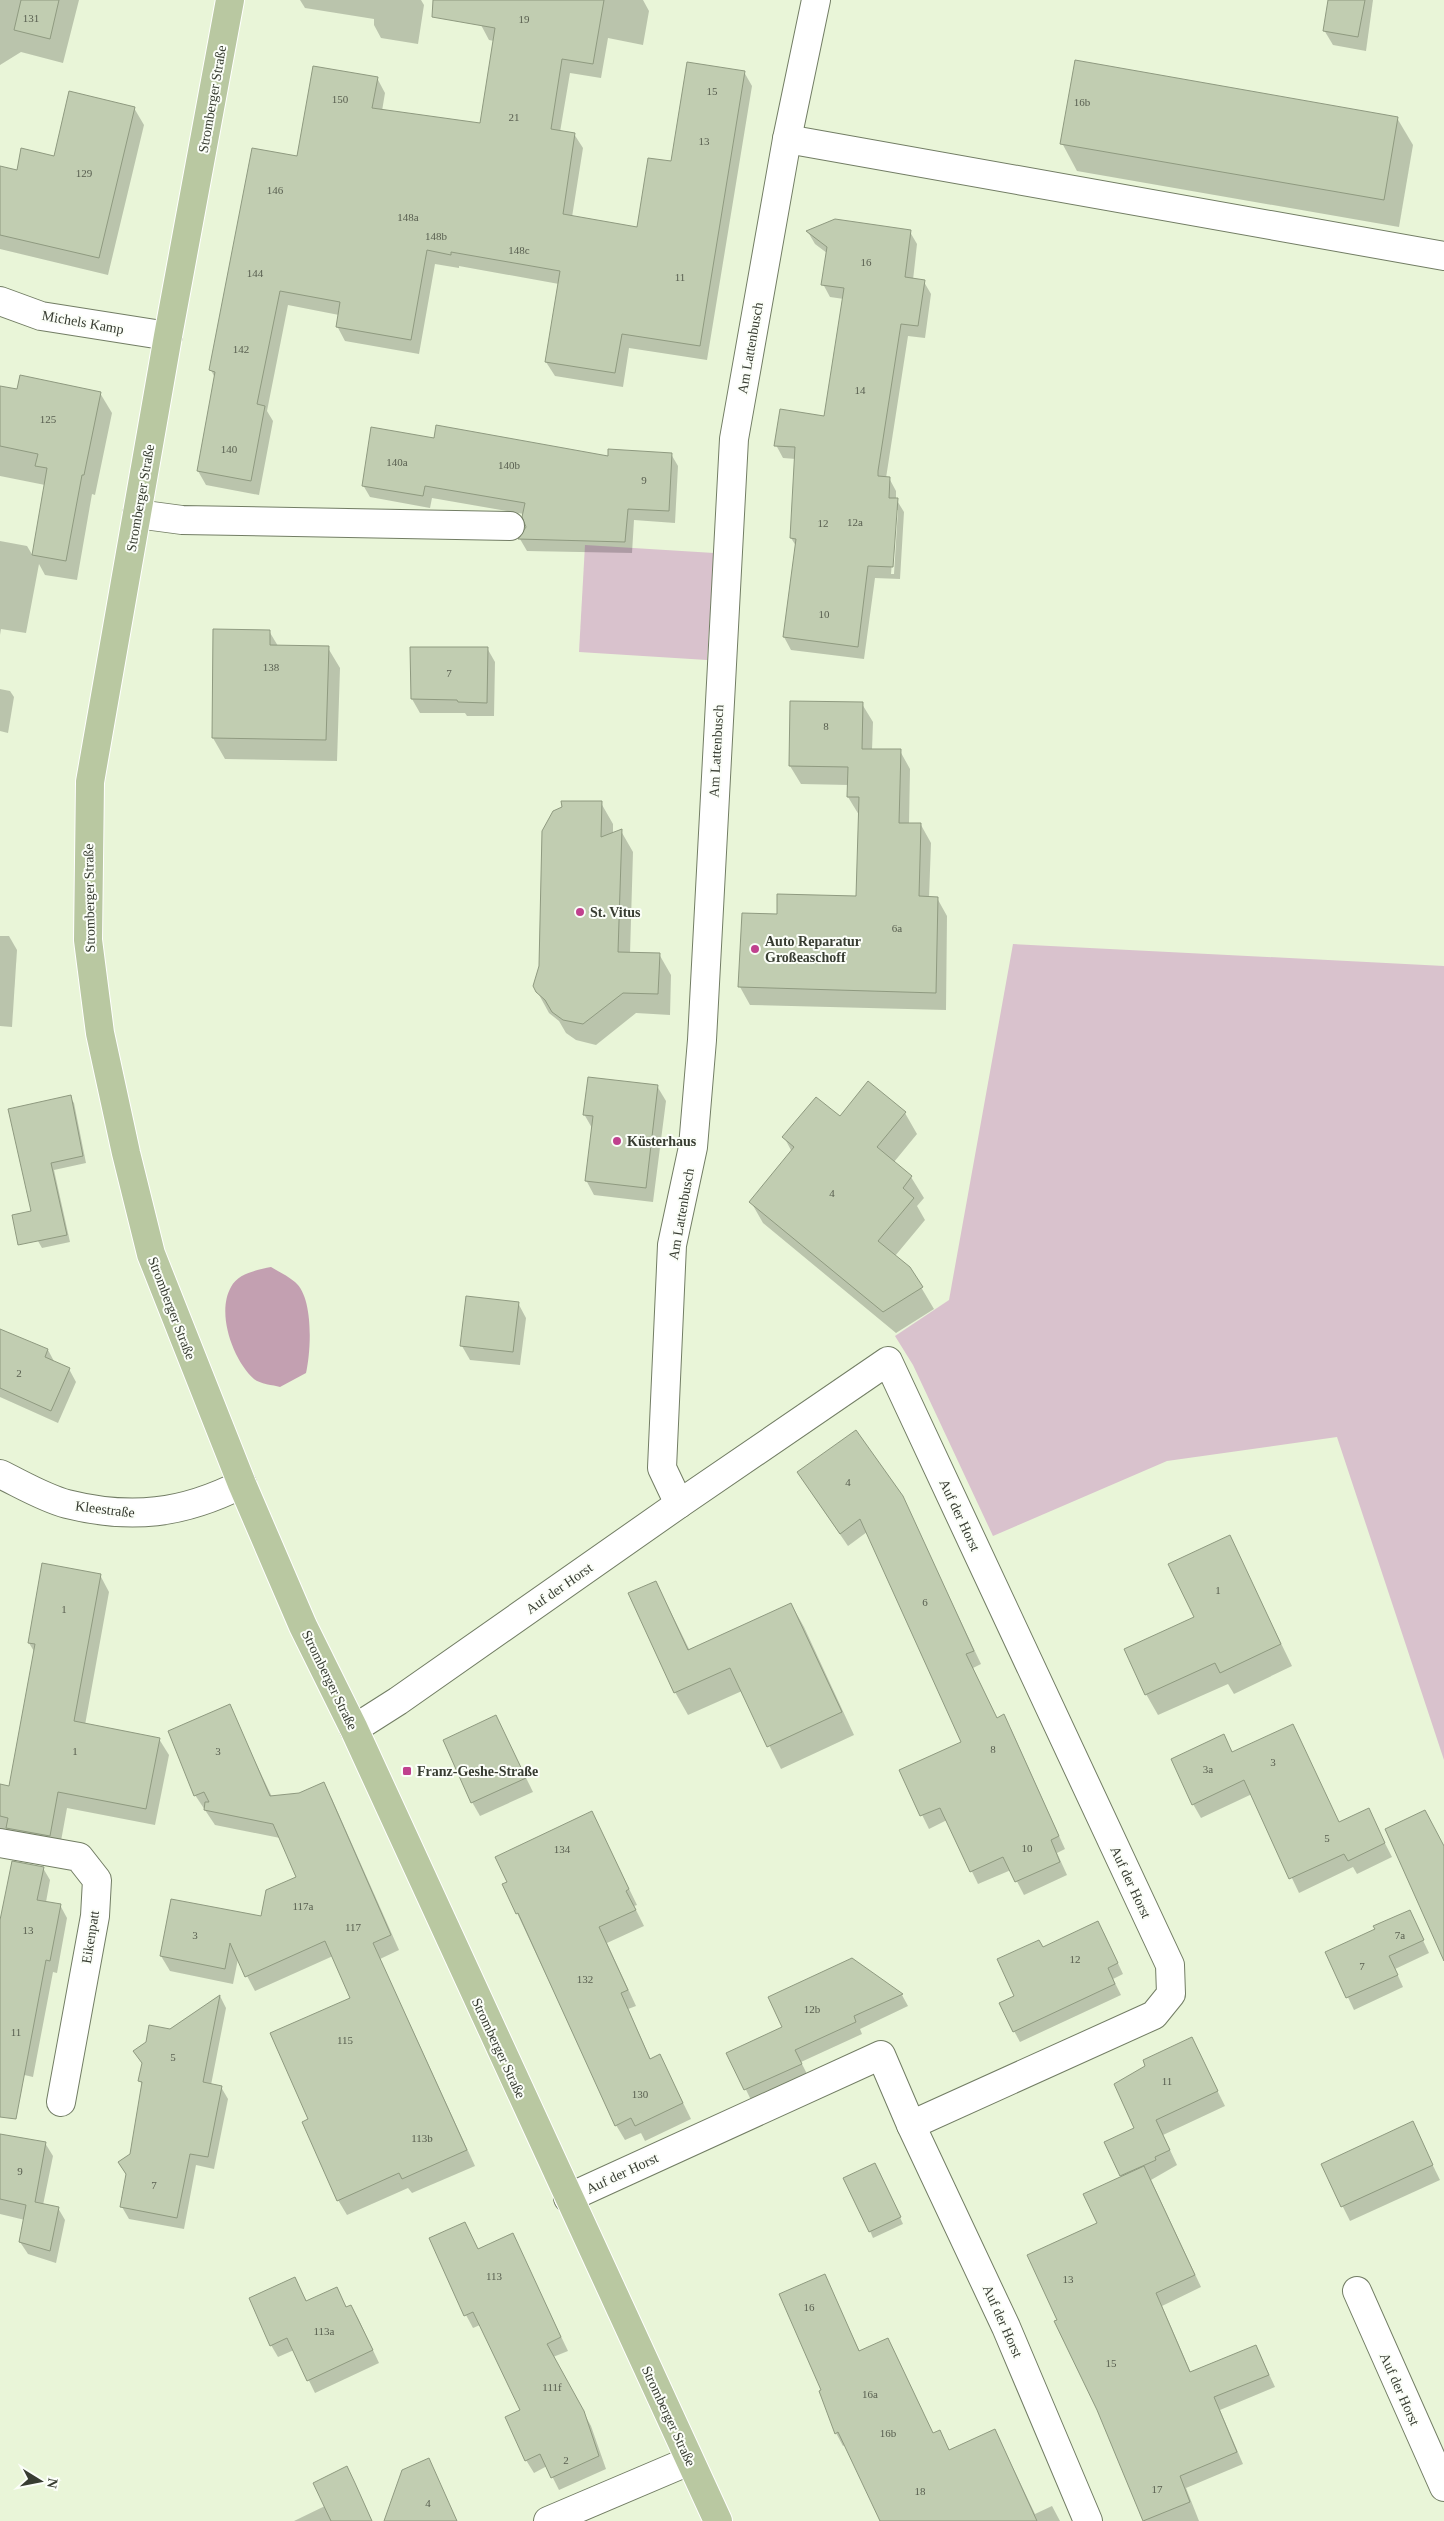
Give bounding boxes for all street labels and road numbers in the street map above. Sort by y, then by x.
street label: Stromberger Straße [196,44,229,154]
street label: Am Lattenbusch [735,301,766,395]
street label: Michels Kamp [41,308,125,337]
street label: Stromberger Straße [124,443,157,553]
street label: Am Lattenbusch [707,704,726,798]
street label: Stromberger Straße [81,843,98,953]
street label: Am Lattenbusch [666,1167,697,1261]
street label: Stromberger Straße [145,1255,198,1362]
street label: Auf der Horst [936,1477,983,1554]
street label: Kleestraße [74,1498,136,1521]
street label: Auf der Horst [523,1560,596,1617]
street label: Stromberger Straße [299,1628,360,1732]
street label: Auf der Horst [1107,1844,1154,1921]
street label: Eikenpatt [79,1909,102,1965]
street label: Stromberger Straße [469,1996,528,2101]
street label: Auf der Horst [584,2150,661,2197]
street label: Auf der Horst [980,2283,1025,2360]
street label: Auf der Horst [1377,2351,1422,2428]
street label: Stromberger Straße [639,2364,698,2469]

